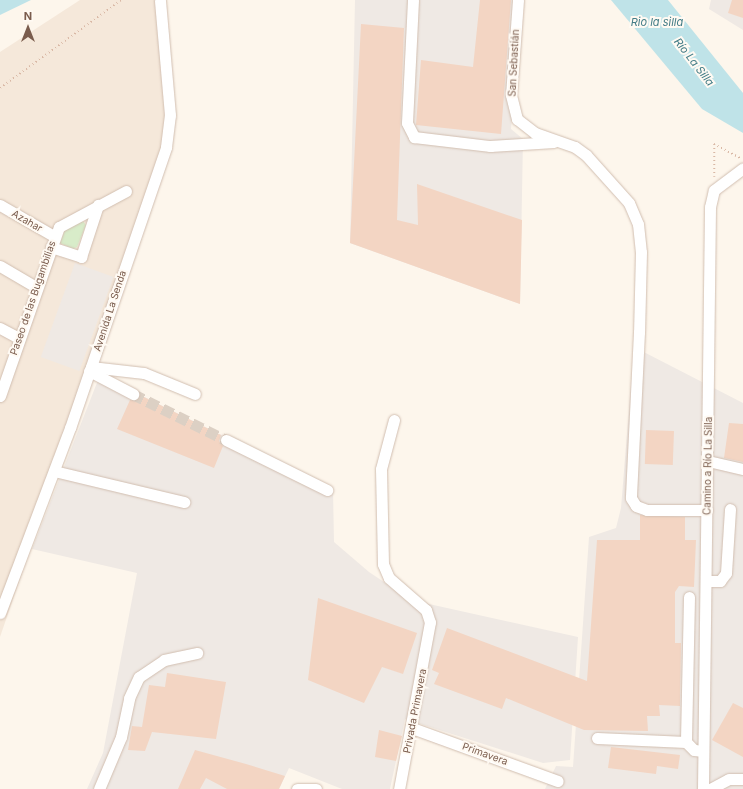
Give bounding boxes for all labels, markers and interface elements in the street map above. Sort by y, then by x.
north arrow [8,8,48,48]
text: N [24,9,32,23]
water label: Rio la silla [631,15,683,29]
street label: San Sebastián [506,29,522,97]
water label: Río La Silla [671,35,717,89]
street label: Azahar [10,207,44,235]
street label: Paseo de las Bugambilias [8,239,58,357]
street label: Avenida La Senda [91,269,129,353]
street label: Camino a Río La Silla [701,417,715,515]
street label: Privada Primavera [401,668,429,754]
street label: Primavera [461,740,509,768]

